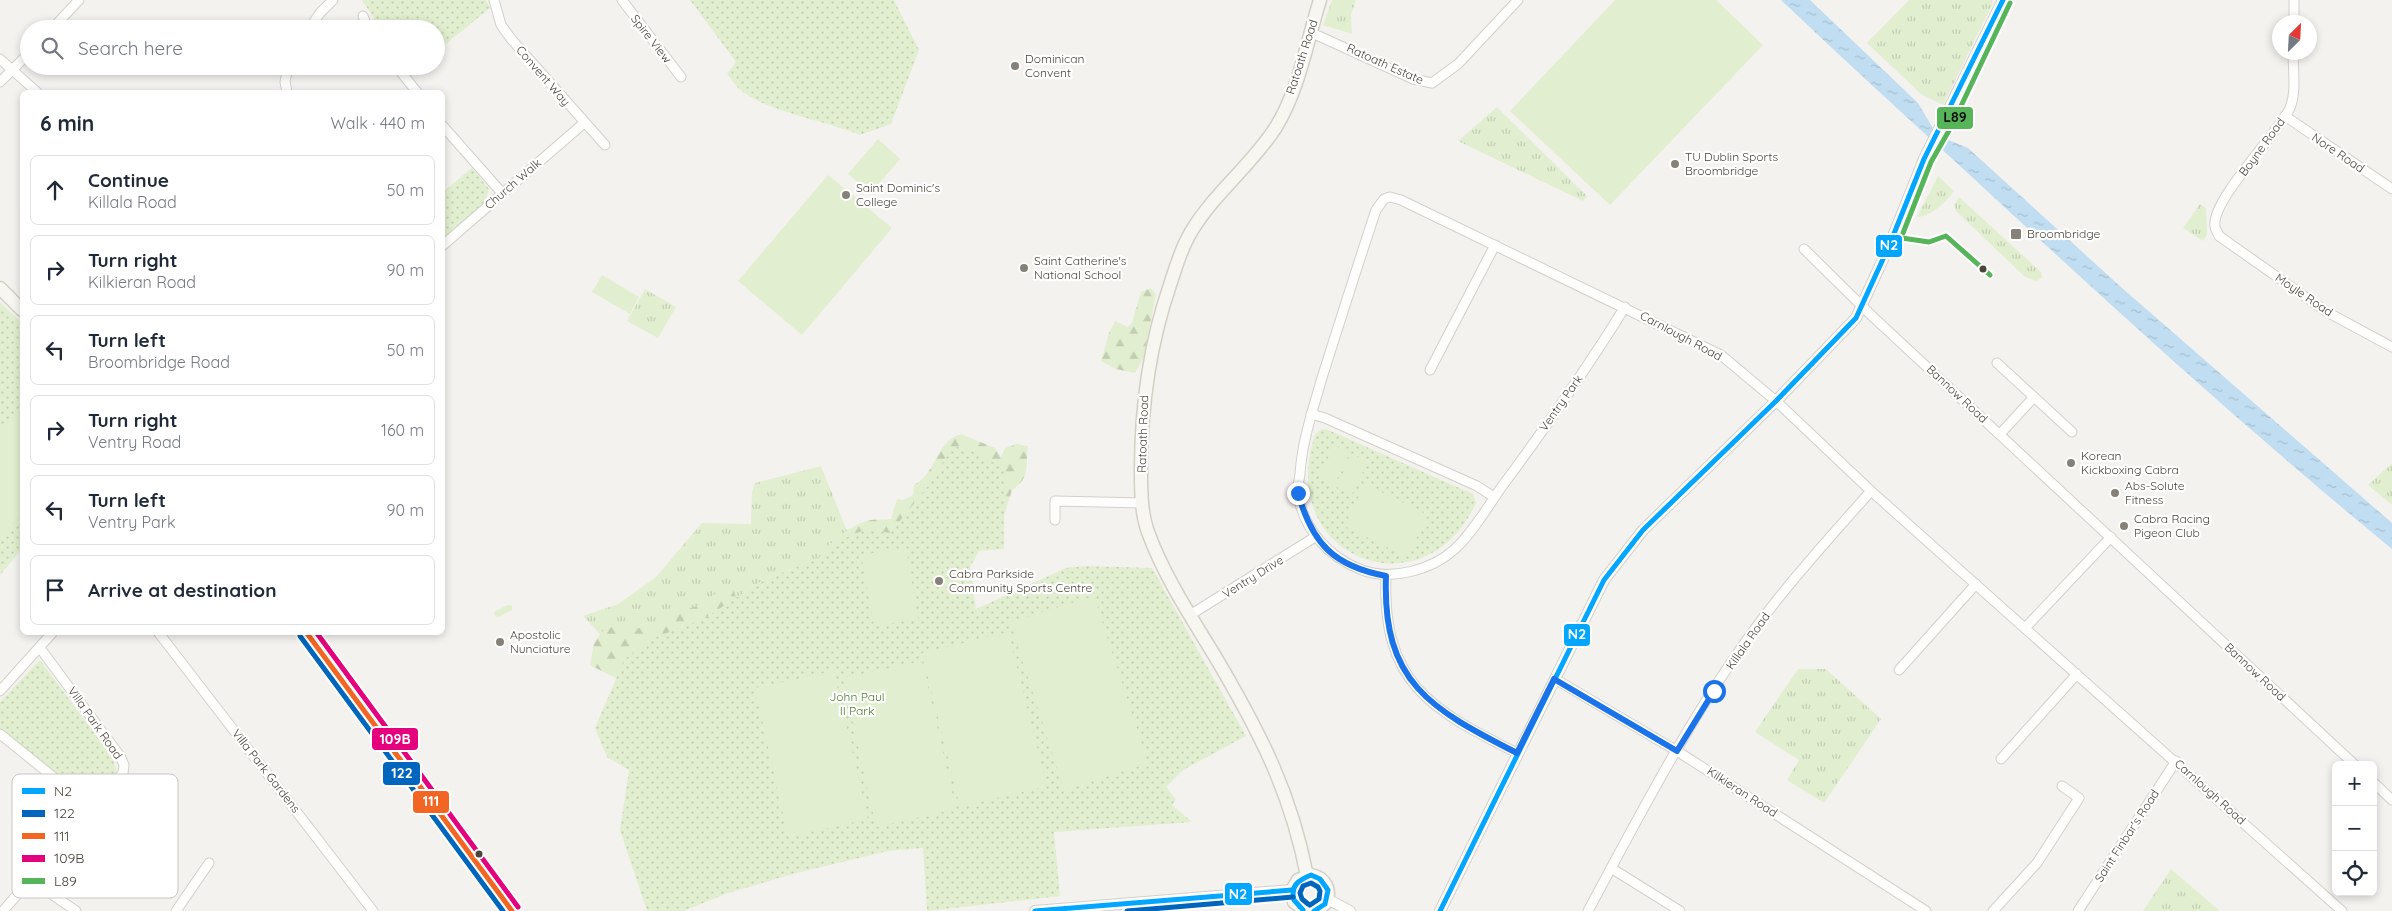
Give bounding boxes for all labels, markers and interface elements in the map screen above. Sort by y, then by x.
street label: Spire View [628,11,675,66]
north arrow [2272,15,2317,60]
street label: Ratoath Road [1282,18,1321,96]
search box [20,20,445,75]
icon: search [38,34,66,62]
text: Search here [78,36,183,60]
street label: Ratoath Estate [1344,40,1426,87]
street label: Convent Way [513,42,574,109]
place label: Dominican Convent [1025,51,1084,80]
marker: Dominican Convent [1009,60,1021,72]
line badge: L89 [1936,106,1974,130]
text: L89 [1943,108,1967,126]
text: 6 min [40,110,94,136]
text: Walk · 440 m [331,113,425,133]
street label: Boyne Road [2235,115,2288,179]
street label: Nore Road [2309,130,2367,176]
place label: TU Dublin Sports Broombridge [1685,149,1779,178]
street label: Church Walk [481,155,544,212]
marker: TU Dublin Sports Broombridge [1669,158,1681,170]
text: Continue [88,168,169,192]
icon: ahead [41,176,69,204]
text: 50 m [387,180,424,200]
place label: Saint Dominic's College [856,180,940,209]
marker: Saint Dominic's College [840,189,852,201]
text: Killala Road [88,192,177,212]
place label: Broombridge [2027,226,2101,241]
marker: Broombridge [2009,227,2023,241]
line badge: N2 [1875,234,1903,258]
text: N2 [1880,236,1898,254]
text: Turn right [88,248,177,272]
place label: Saint Catherine's National School [1034,253,1127,282]
icon: right [41,256,69,284]
text: 90 m [387,260,424,280]
marker: Saint Catherine's National School [1018,262,1030,274]
unlabelled marker [1978,264,1988,274]
street label: Moyle Road [2273,270,2336,319]
text: Kilkieran Road [88,272,196,292]
street label: Carnlough Road [1638,308,1725,363]
text: Turn left [88,328,166,352]
icon: left [41,336,69,364]
text: 50 m [387,340,424,360]
text: Broombridge Road [88,352,230,372]
street label: Bannow Road [1924,361,1991,426]
street label: Ventry Park [1536,372,1586,434]
street label: Ratoath Road [1134,395,1151,473]
text: Turn right [88,408,177,432]
icon: right [41,416,69,444]
text: 160 m [381,420,424,440]
text: Ventry Road [88,432,181,452]
place label: Korean Kickboxing Cabra [2081,448,2179,477]
marker: Korean Kickboxing Cabra [2065,457,2077,469]
place label: Abs-Solute Fitness [2125,478,2185,507]
route end [1287,482,1310,505]
marker: Abs-Solute Fitness [2109,487,2121,499]
text: Turn left [88,488,166,512]
icon: left [41,496,69,524]
text: 90 m [387,500,424,520]
place label: Cabra Racing Pigeon Club [2134,511,2210,540]
text: Ventry Park [88,512,175,532]
marker: Cabra Racing Pigeon Club [2118,520,2130,532]
street label: Ventry Drive [1219,552,1286,601]
place label: Cabra Parkside Community Sports Centre [949,566,1093,595]
marker: Cabra Parkside Community Sports Centre [933,575,945,587]
icon: arrive [41,576,69,604]
text: Arrive at destination [88,578,277,602]
street label: Killala Road [1722,609,1773,672]
line badge: N2 [1563,623,1591,647]
text: N2 [1568,625,1586,643]
place label: Apostolic Nunciature [510,627,571,656]
marker: Apostolic Nunciature [494,636,506,648]
street label: Bannow Road [2222,639,2289,704]
route start [1703,680,1726,703]
street label: Villa Park Road [65,684,126,762]
park label: John Paul II Park [830,689,884,718]
street label: Villa Park Gardens [229,726,304,816]
line badge: 109B [371,727,419,751]
text: 109B [379,730,411,748]
street label: Carnlough Road [2172,756,2249,828]
line badge: 122 [382,761,421,786]
map controls [2332,761,2377,896]
button: + [2332,761,2377,806]
street label: Kilkieran Road [1704,763,1780,820]
text: 122 [391,764,413,782]
legend [12,774,178,898]
text: N2 [54,782,72,800]
street label: Saint Finbar's Road [2091,787,2162,885]
line badge: 111 [412,790,450,814]
text: 111 [423,792,439,810]
text: 122 [54,804,75,822]
button: − [2332,806,2377,851]
text: 111 [54,827,70,845]
text: 109B [54,849,84,867]
unlabelled marker [474,849,484,859]
button: locate [2332,851,2377,896]
text: L89 [54,872,77,890]
line badge: N2 [1224,882,1253,906]
text: N2 [1229,885,1247,903]

